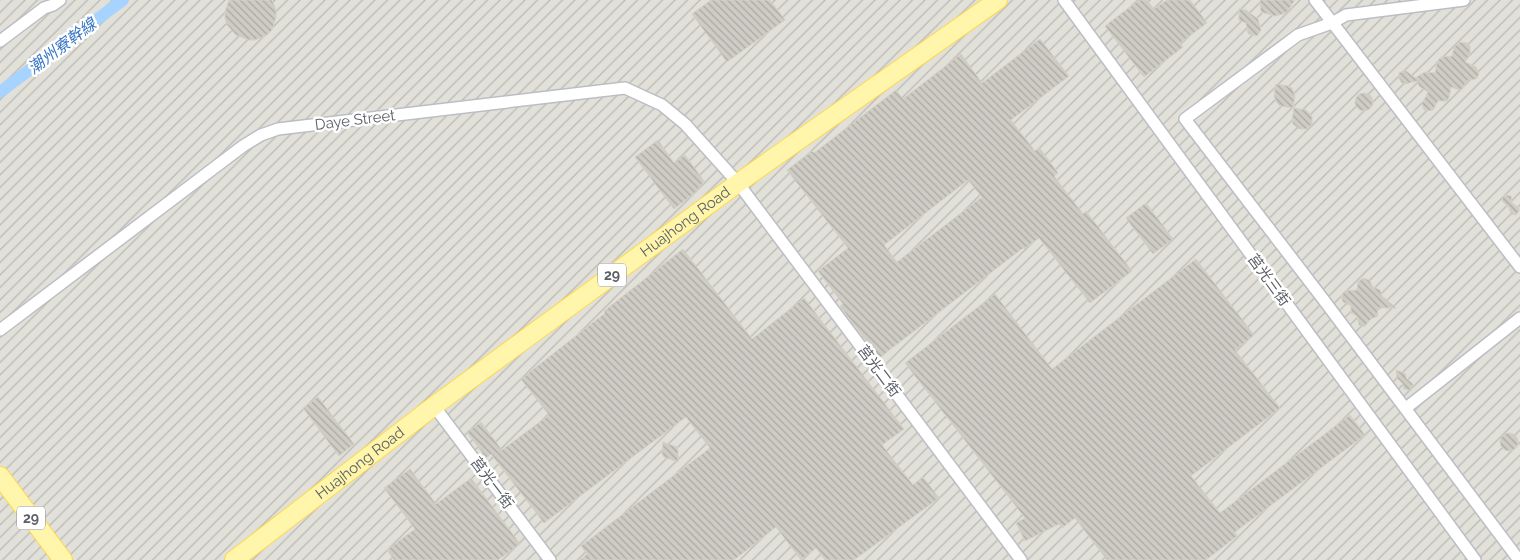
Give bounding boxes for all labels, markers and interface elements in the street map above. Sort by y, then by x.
water label: 潮州寮幹線 [24,13,101,78]
street label: Daye Street [314,106,396,134]
street label: Huajhong Road [637,183,734,261]
street label: 莒光三街 [1244,250,1294,310]
road number: 29 [598,264,626,286]
street label: 莒光二街 [854,342,904,400]
street label: Huajhong Road [312,423,408,503]
street label: 莒光一街 [467,454,517,512]
road number: 29 [17,506,45,530]

